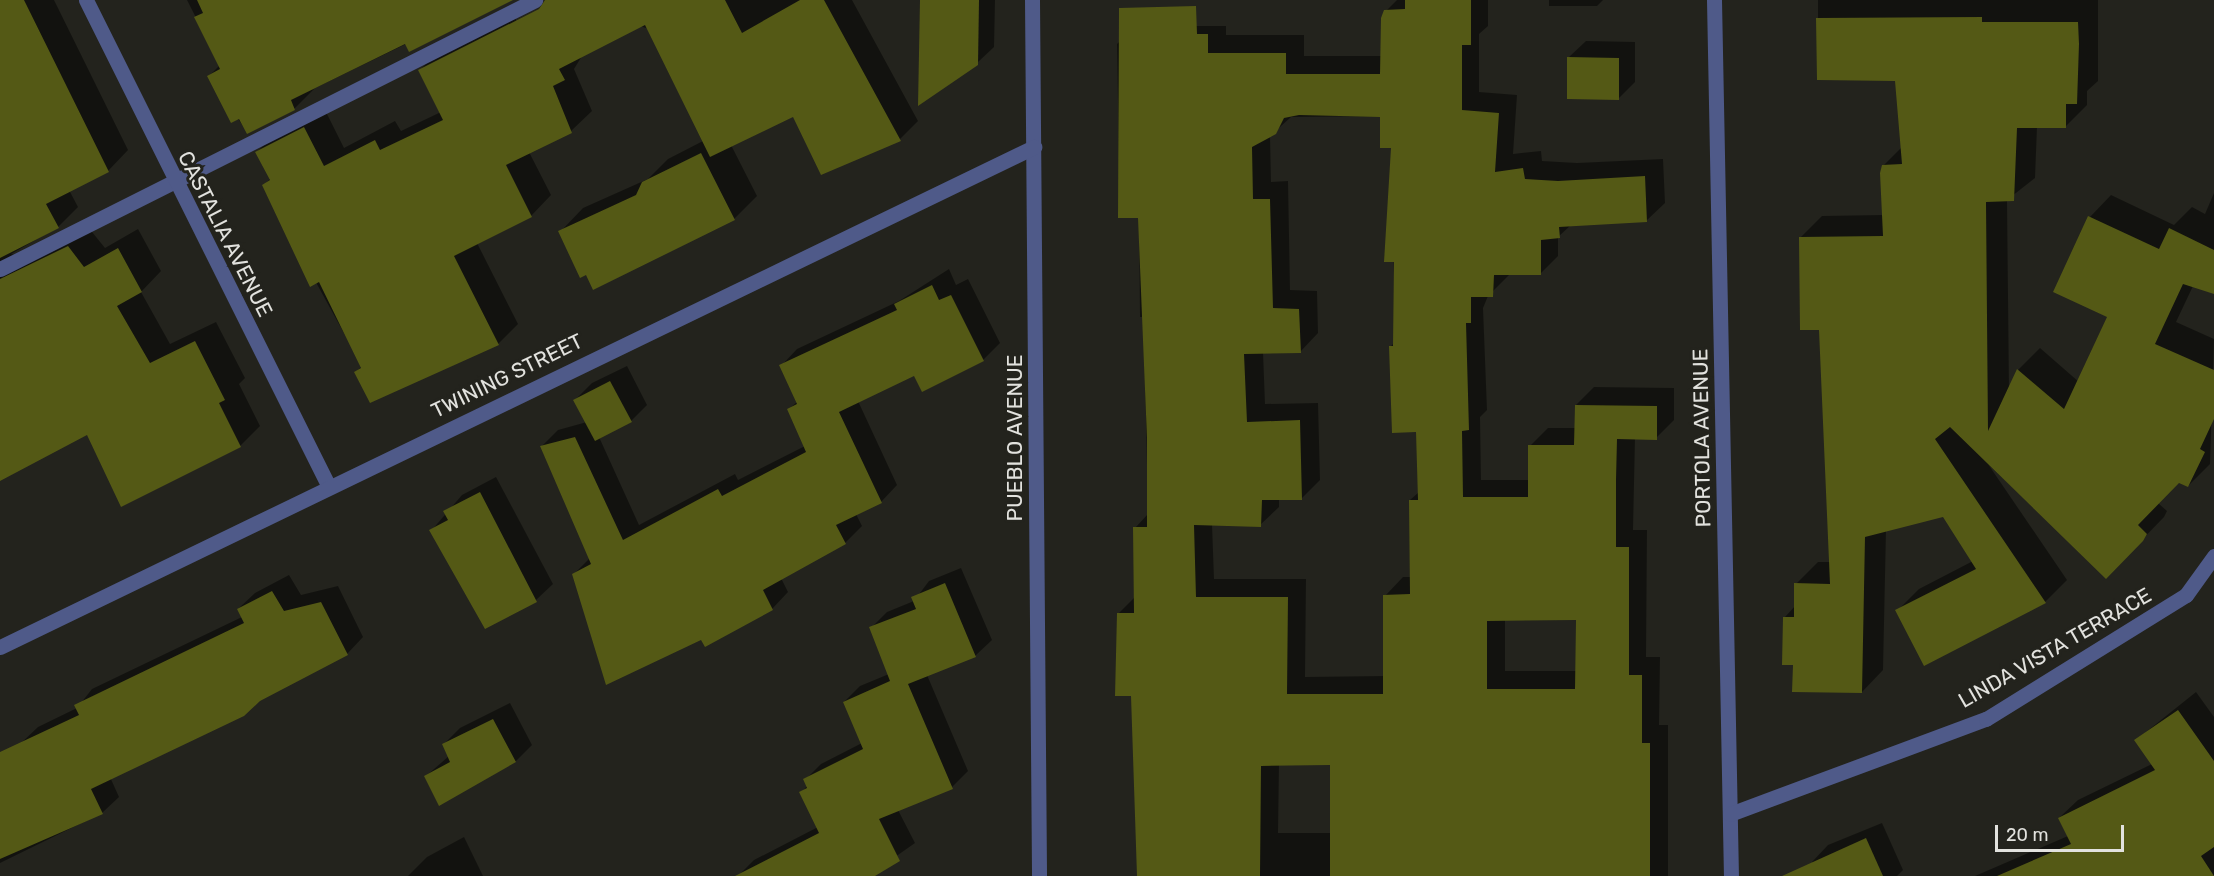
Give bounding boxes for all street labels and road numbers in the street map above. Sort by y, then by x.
street label: CASTALIA AVENUE [172,146,278,322]
street label: TWINING STREET [427,328,587,424]
street label: PORTOLA AVENUE [1688,348,1716,528]
street label: PUEBLO AVENUE [1002,354,1028,522]
street label: LINDA VISTA TERRACE [1953,582,2157,714]

